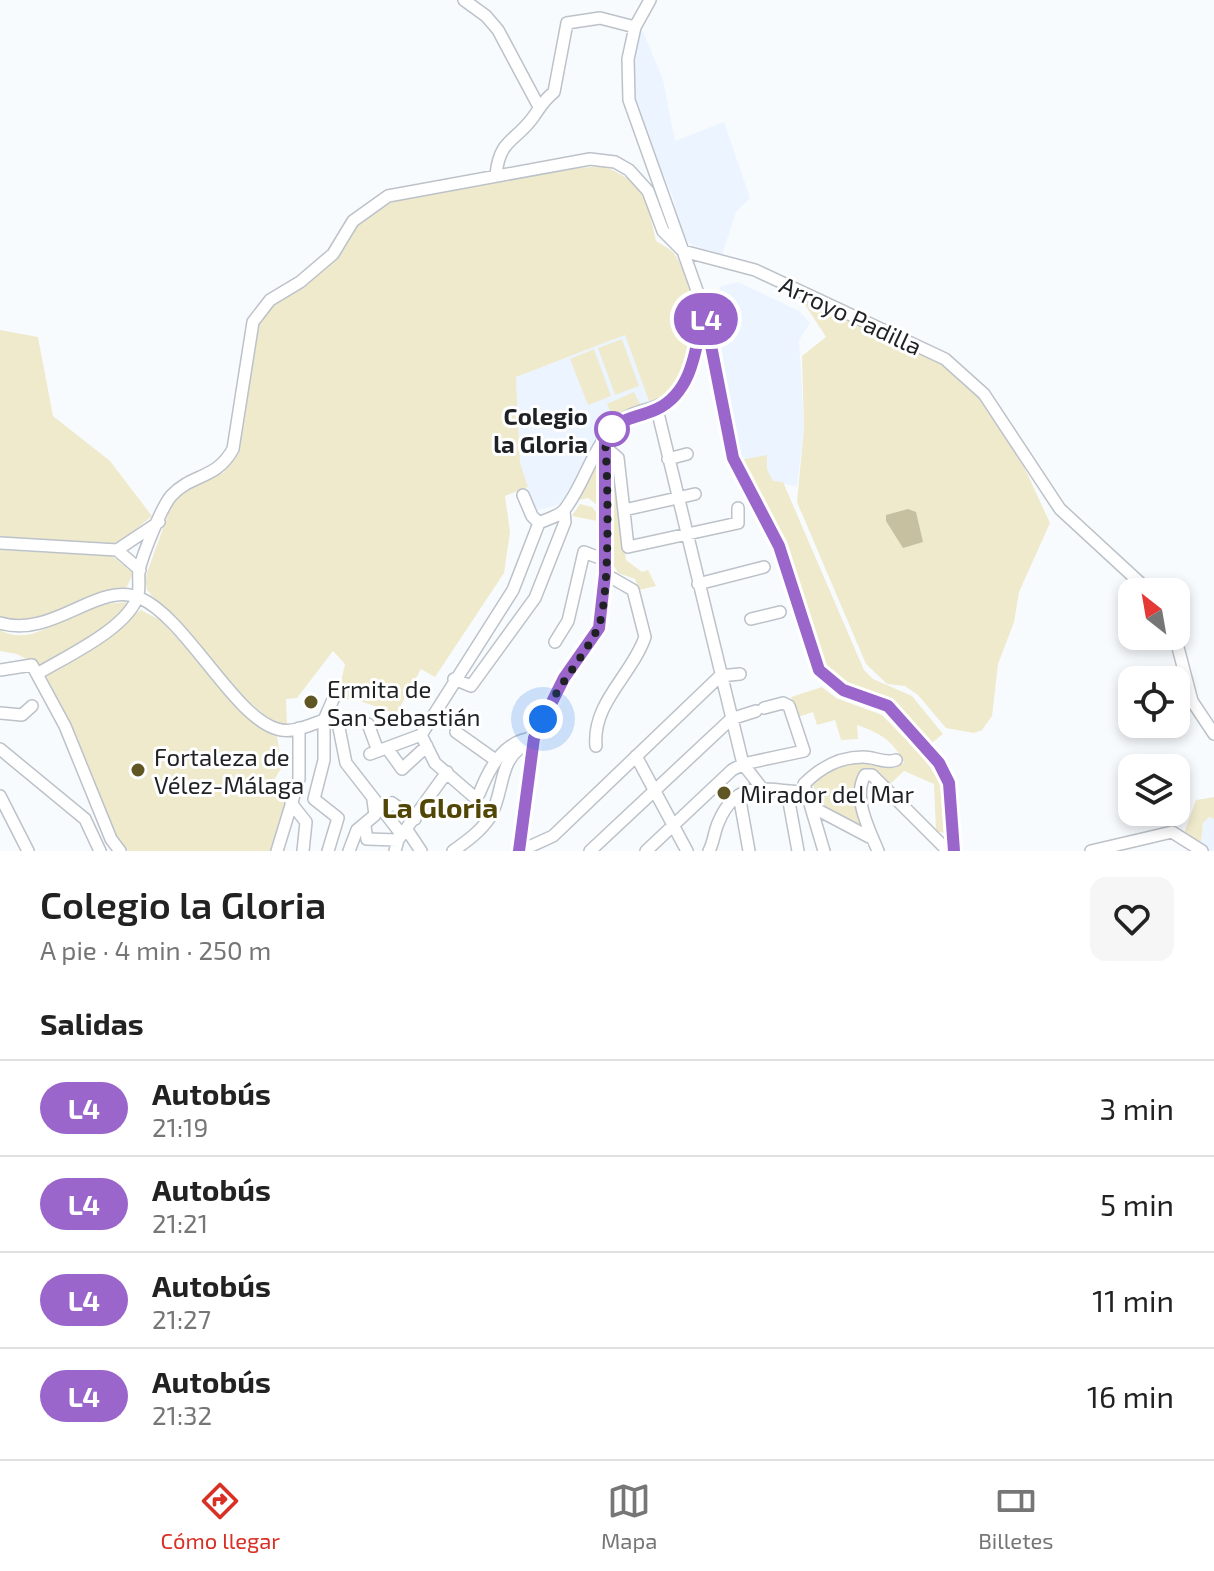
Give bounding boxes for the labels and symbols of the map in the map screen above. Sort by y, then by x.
street label: Arroyo Padilla [775,269,927,361]
line badge: L4 [670,293,742,345]
place label: Colegio la Gloria [493,401,588,458]
marker: Colegio la Gloria [595,412,629,446]
north arrow [1118,578,1190,650]
place label: Ermita de San Sebastián [327,674,481,731]
marker: Ermita de San Sebastián [302,693,320,711]
your location [523,699,563,739]
place label: Fortaleza de Vélez-Málaga [154,742,304,799]
marker: Fortaleza de Vélez-Málaga [129,761,147,779]
place label: Mirador del Mar [740,779,914,808]
marker: Mirador del Mar [715,784,733,802]
district label: La Gloria [382,790,498,824]

